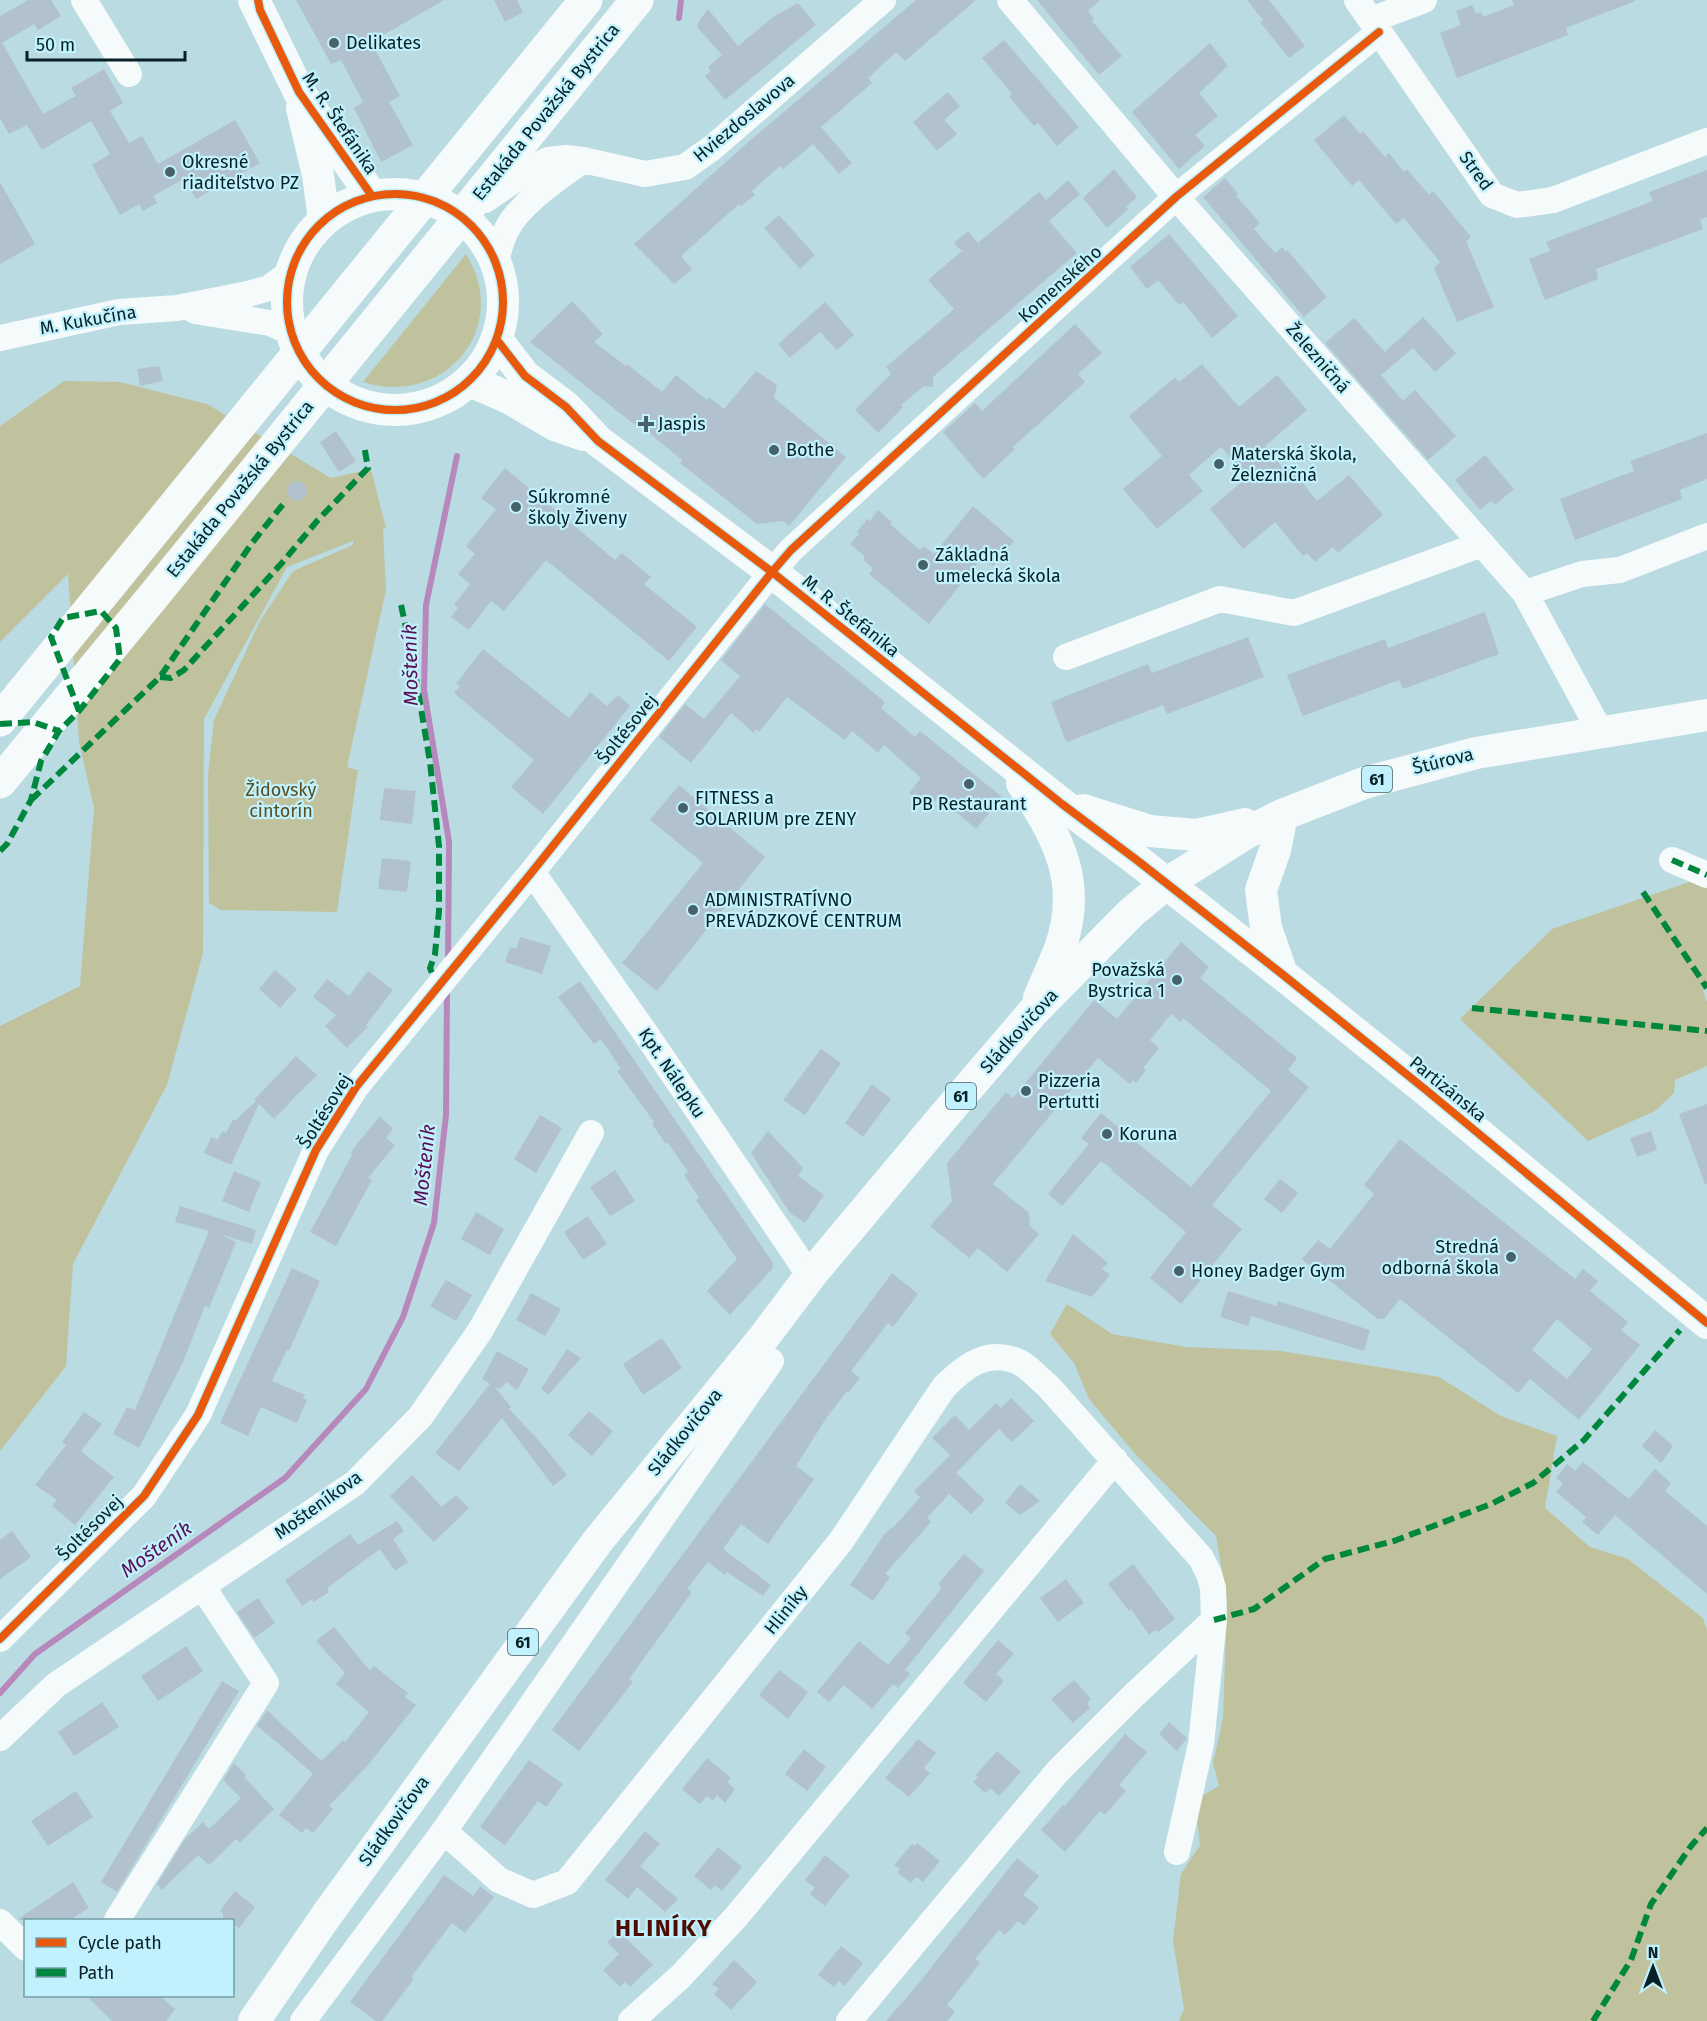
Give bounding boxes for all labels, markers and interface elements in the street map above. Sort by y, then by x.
street label: Estakáda Považská Bystrica [468,19,624,205]
scale bar [27,24,184,62]
place label: Delikates [346,32,421,54]
text: 50 m [36,34,75,56]
marker: Delikates [327,36,341,50]
street label: M. R. Štefánika [298,68,382,178]
street label: Hviezdoslavova [689,69,799,167]
street label: Stred [1454,147,1498,195]
place label: Okresné riaditeľstvo PZ [182,151,299,194]
marker: Okresné riaditeľstvo PZ [163,165,177,179]
street label: Komenského [1014,241,1106,327]
street label: M. Kukučína [38,301,138,339]
street label: Železničná [1281,318,1355,398]
street label: Estakáda Považská Bystrica [162,396,318,582]
place label: Jaspis [658,413,706,435]
marker: Jaspis [639,417,653,431]
place label: Bothe [786,439,834,461]
marker: Bothe [767,443,781,457]
place label: Materská škola, Železničná [1231,443,1357,486]
marker: Materská škola, Železničná [1212,457,1226,471]
place label: Súkromné školy Živeny [528,486,627,529]
marker: Súkromné školy Živeny [509,500,523,514]
place label: Základná umelecká škola [935,544,1061,587]
marker: Základná umelecká škola [916,558,930,572]
street label: M. R. Štefánika [798,570,904,662]
water label: Mošteník [397,624,423,706]
street label: Šoltésovej [592,689,662,769]
street label: Štúrova [1410,743,1476,779]
road number: 61 [1362,766,1392,792]
marker: PB Restaurant [962,777,976,791]
park label: Židovský cintorín [246,779,317,822]
place label: FITNESS a SOLARIUM pre ZENY [695,787,856,830]
place label: PB Restaurant [912,793,1027,815]
marker: FITNESS a SOLARIUM pre ZENY [676,801,690,815]
place label: ADMINISTRATÍVNO PREVÁDZKOVÉ CENTRUM [705,888,902,932]
marker: ADMINISTRATÍVNO PREVÁDZKOVÉ CENTRUM [686,903,700,917]
place label: Považská Bystrica 1 [1088,959,1165,1002]
marker: Považská Bystrica 1 [1170,973,1184,987]
street label: Sládkovičova [975,984,1063,1078]
street label: Kpt. Nálepku [634,1024,710,1122]
street label: Partizánska [1405,1051,1491,1127]
street label: Šoltésovej [293,1069,357,1153]
place label: Pizzeria Pertutti [1038,1070,1101,1113]
road number: 61 [946,1083,976,1109]
marker: Pizzeria Pertutti [1019,1084,1033,1098]
water label: Mošteník [408,1123,440,1207]
place label: Koruna [1119,1123,1178,1145]
marker: Koruna [1100,1127,1114,1141]
place label: Stredná odborná škola [1382,1236,1499,1279]
marker: Stredná odborná škola [1504,1250,1518,1264]
place label: Honey Badger Gym [1191,1260,1345,1282]
marker: Honey Badger Gym [1172,1264,1186,1278]
street label: Sládkovičova [643,1384,727,1480]
street label: Mošteníkova [270,1466,366,1544]
street label: Šoltésovej [52,1490,128,1566]
water label: Mošteník [116,1516,196,1582]
street label: Hliníky [760,1581,812,1639]
road number: 61 [508,1629,538,1655]
street label: Sládkovičova [354,1772,434,1870]
district label: HLINÍKY [615,1913,713,1942]
legend [24,1919,234,1997]
text: Cycle path [78,1932,162,1954]
north arrow [1623,1937,1683,1997]
text: N [1648,1943,1658,1962]
text: Path [78,1962,114,1984]

